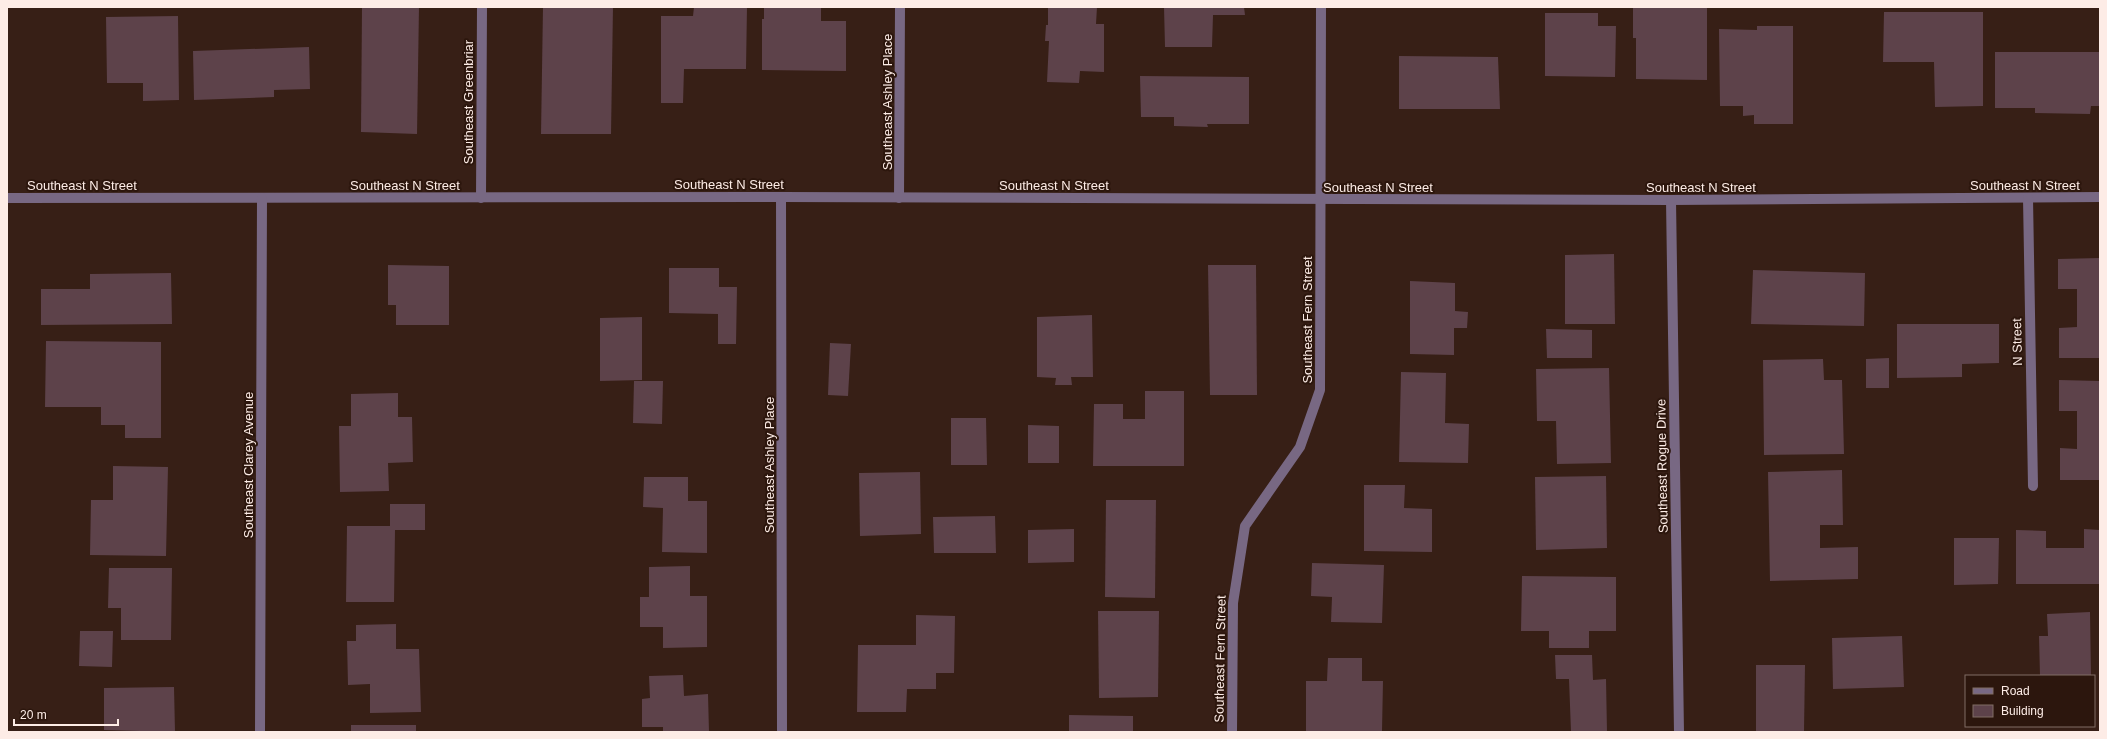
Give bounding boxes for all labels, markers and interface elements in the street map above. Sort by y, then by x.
street label: Southeast Ashley Place [880,34,895,170]
street label: Southeast Greenbriar [461,39,476,164]
street label: Southeast N Street [674,177,784,192]
street label: Southeast N Street [27,178,137,193]
street label: Southeast N Street [350,178,460,193]
street label: Southeast N Street [999,178,1109,193]
street label: Southeast N Street [1970,178,2080,193]
street label: Southeast N Street [1323,180,1433,195]
street label: Southeast N Street [1646,180,1756,195]
street label: Southeast Fern Street [1300,256,1315,384]
street label: N Street [2009,318,2025,366]
street label: Southeast Clarey Avenue [241,392,256,538]
street label: Southeast Ashley Place [762,397,777,533]
street label: Southeast Rogue Drive [1653,399,1671,533]
street label: Southeast Fern Street [1211,595,1229,723]
legend [1965,675,2095,727]
text: Road [2001,684,2030,698]
scale bar [14,701,118,727]
text: Building [2001,704,2044,718]
text: 20 m [20,708,47,722]

